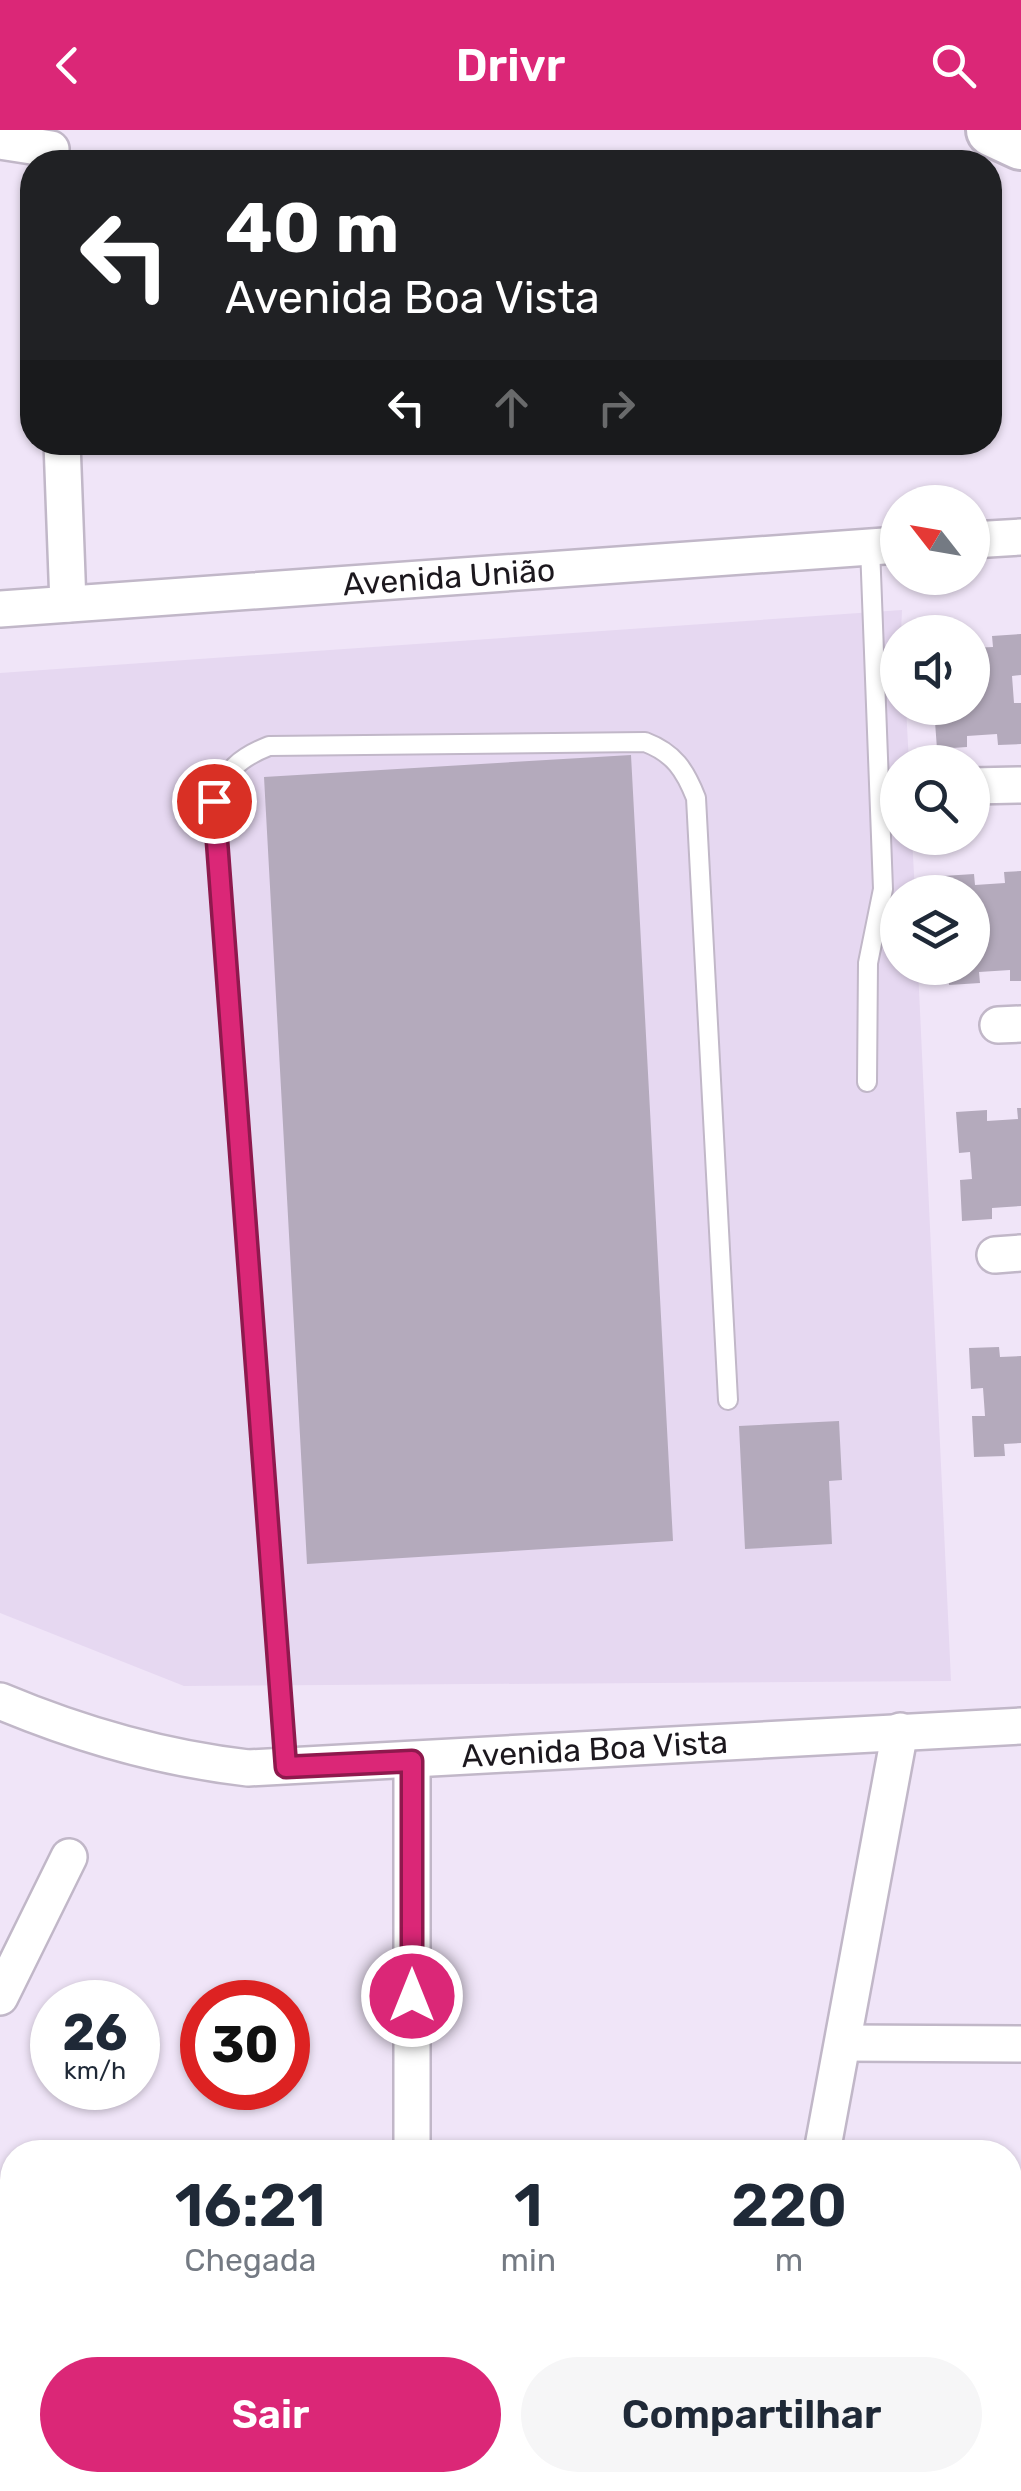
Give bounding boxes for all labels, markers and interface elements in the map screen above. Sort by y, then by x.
icon: back [40,38,95,93]
icon: search [926,38,981,93]
text: Drivr [456,39,565,92]
text: 40 m [225,187,399,270]
icon: left [60,190,190,320]
text: Avenida Boa Vista [225,271,600,324]
icon: left [379,380,434,435]
icon: ahead [484,380,539,435]
icon: right [589,380,644,435]
north arrow [880,485,990,595]
map controls [880,485,990,985]
street label: Avenida União [341,550,556,604]
button: sound [880,615,990,725]
button: search [880,745,990,855]
pin [172,759,257,844]
icon: arrive [187,774,242,829]
button: layers [880,875,990,985]
street label: Avenida Boa Vista [461,1723,729,1775]
position arrow [360,1944,464,2048]
speed limit sign: 30 [180,1980,310,2110]
text: 26 [62,2003,128,2063]
text: km/h [64,2056,126,2085]
text: 16:21 [175,2170,326,2241]
text: 1 [514,2170,543,2241]
text: 220 [731,2170,847,2241]
text: Chegada [184,2241,316,2279]
text: min [501,2241,556,2279]
text: m [775,2241,803,2279]
button: Sair [40,2357,501,2472]
button: Compartilhar [521,2357,982,2472]

